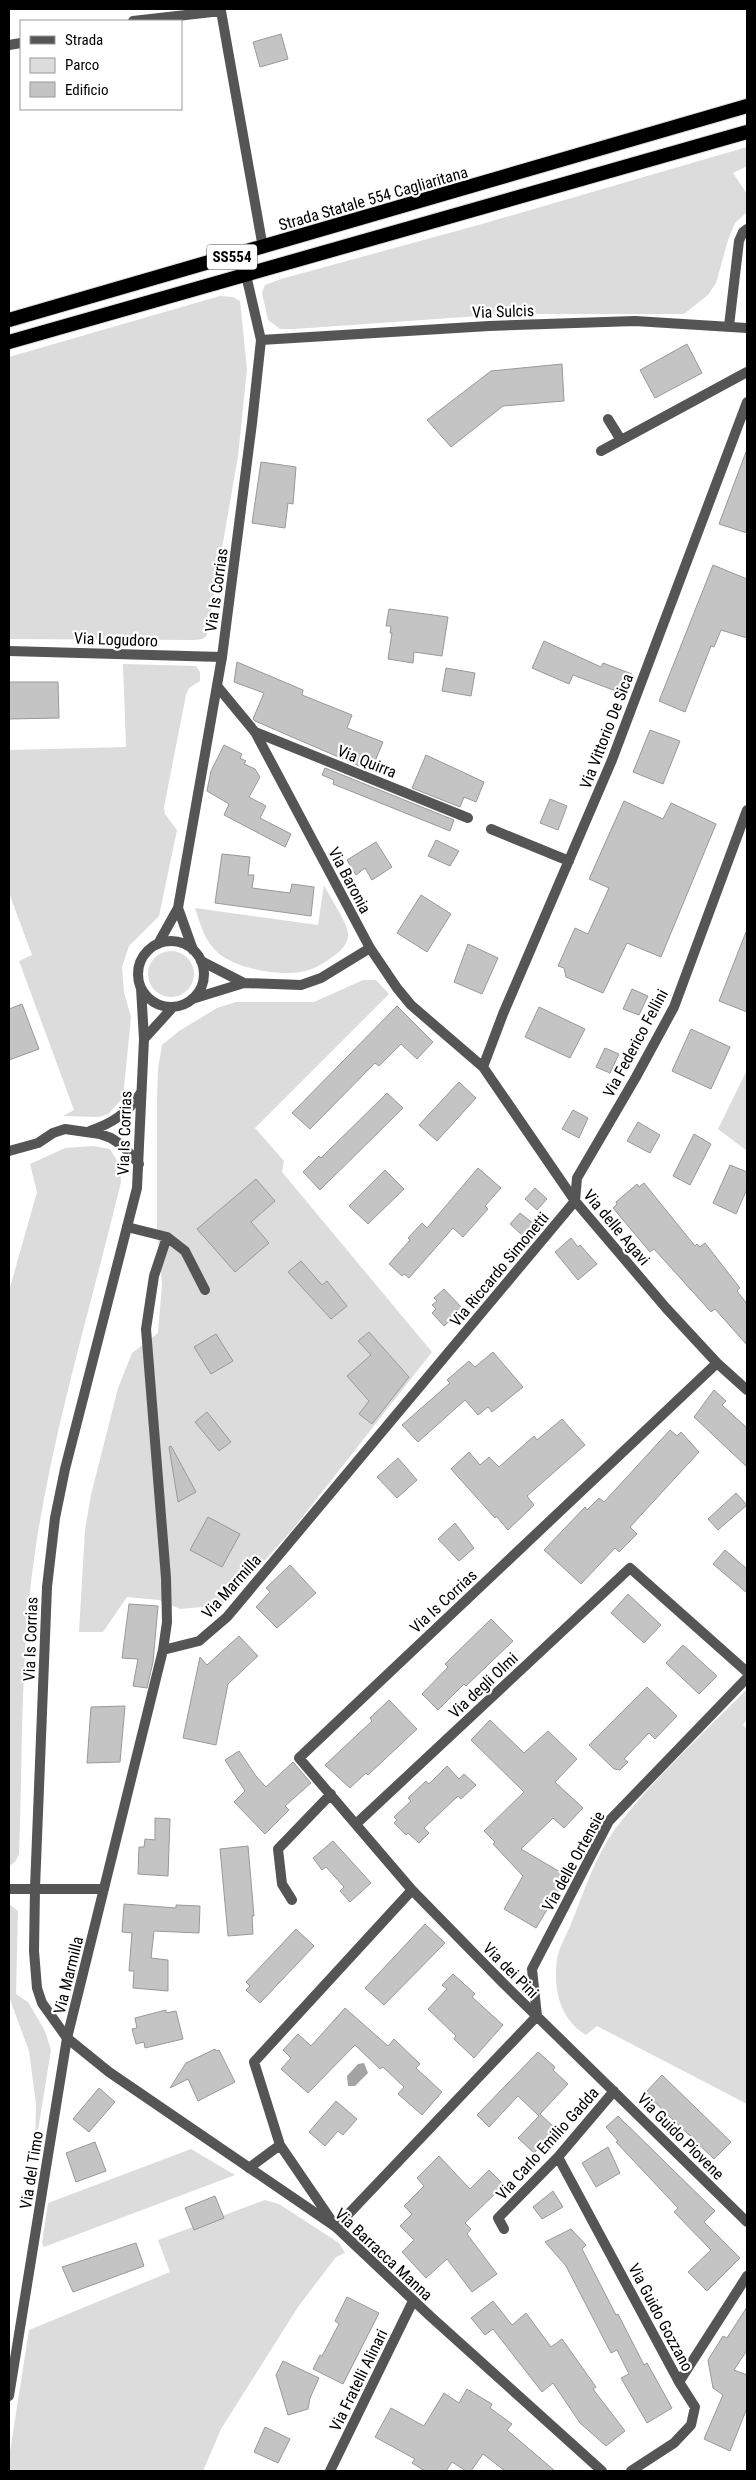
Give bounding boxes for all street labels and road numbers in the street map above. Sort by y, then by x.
street label: Strada Statale 554 Cagliaritana [276,162,470,235]
road number: SS554 [207,244,257,270]
street label: Via Sulcis [472,301,534,322]
street label: Via Is Corrias [201,547,232,633]
street label: Via Logudoro [74,629,158,650]
street label: Via Vittorio De Sica [576,671,637,791]
street label: Via Quirra [334,741,399,782]
street label: Via Baronia [324,844,375,917]
street label: Via Federico Fellini [599,986,672,1100]
street label: Via Is Corrias [114,1090,135,1176]
street label: Via delle Agavi [579,1186,654,1269]
street label: Via Riccardo Simonetti [446,1208,553,1330]
street label: Via Marmilla [198,1551,265,1622]
street label: Via Is Corrias [406,1566,481,1637]
street label: Via Is Corrias [20,1596,41,1682]
street label: Via degli Olmi [445,1649,522,1722]
street label: Via delle Ortensie [538,1808,609,1915]
street label: Via Marmilla [50,1934,87,2016]
street label: Via dei Pini [479,1939,542,2002]
street label: Via Carlo Emilio Gadda [492,2083,603,2203]
street label: Via Guido Piovene [633,2089,728,2184]
street label: Via del Timo [16,2130,47,2210]
street label: Via Barracca Manna [331,2204,436,2304]
street label: Via Guido Gozzano [624,2260,697,2374]
street label: Via Fratelli Alinari [326,2326,391,2434]

